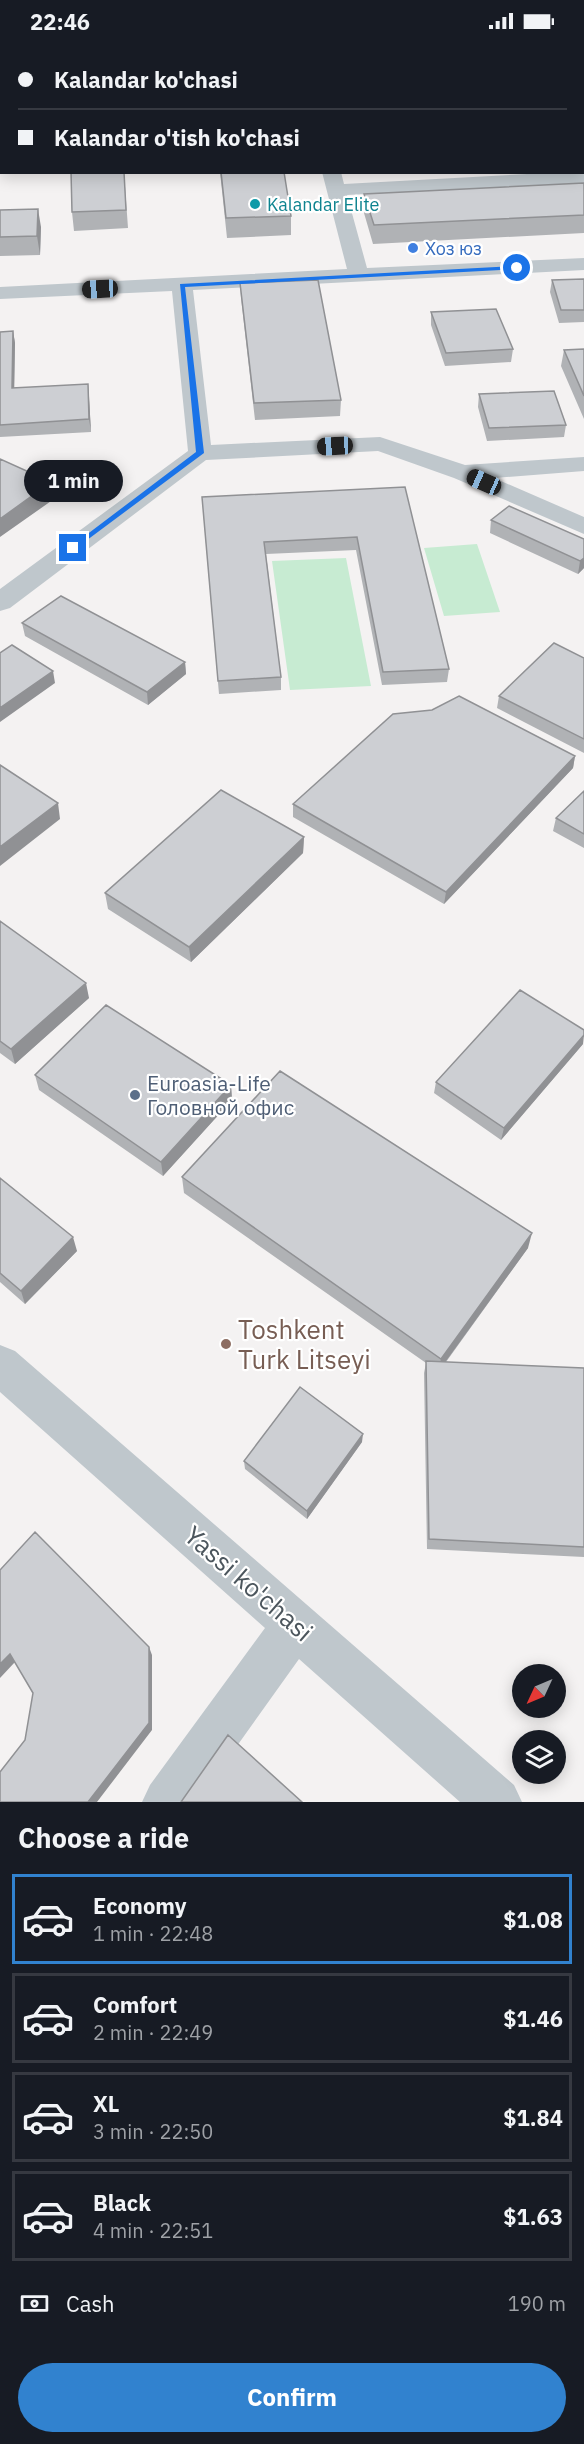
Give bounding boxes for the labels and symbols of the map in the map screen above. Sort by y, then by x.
place label: Kalandar Elite [267,193,380,216]
marker: Kalandar Elite [248,197,262,211]
place label: Хоз юз [425,237,482,260]
marker: Хоз юз [406,241,420,255]
route start [503,254,530,281]
car [82,279,118,299]
car [317,436,353,456]
callout: 1 min [23,461,122,503]
car [464,466,504,498]
route end [59,534,86,561]
place label: Euroasia-Life Головной офис [147,1069,294,1121]
marker: Euroasia-Life Головной офис [128,1088,142,1102]
place label: Toshkent Turk Litseyi [238,1312,371,1376]
marker: Toshkent Turk Litseyi [219,1337,233,1351]
street label: Yassi ko'chasi [178,1518,320,1648]
north arrow [512,1664,566,1718]

